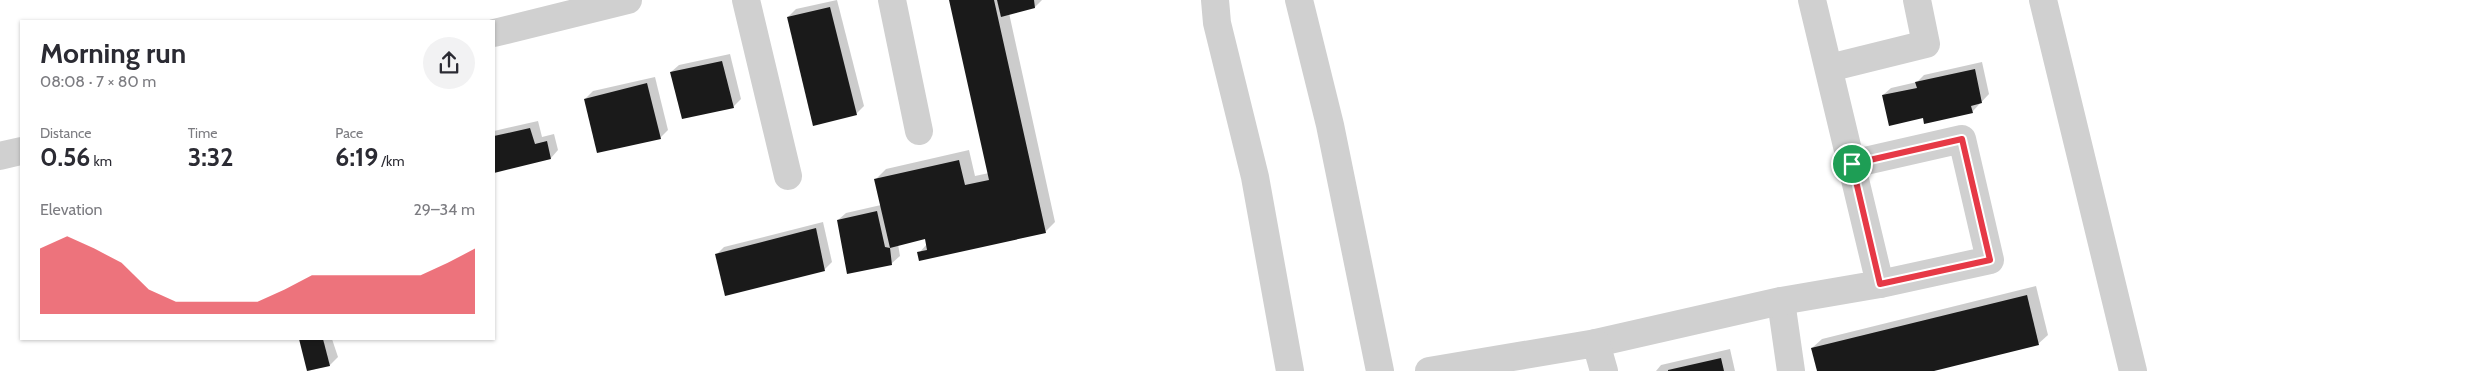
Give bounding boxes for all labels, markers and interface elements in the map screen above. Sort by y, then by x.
text: Morning run [40,36,186,70]
button: share [423,37,475,89]
text: 08:08 · 7 × 80 m [40,72,156,91]
text: Distance [40,124,92,142]
text: Time [188,124,217,142]
text: Pace [335,124,363,142]
text: 0.56 [40,142,90,172]
text: 3:32 [188,142,233,172]
text: 6:19 [335,142,378,172]
pin [1831,143,1873,185]
icon: arrive [1838,150,1866,178]
text: km [90,152,112,170]
text: /km [378,152,404,170]
text: Elevation [40,200,103,219]
text: 29–34 m [413,200,475,219]

